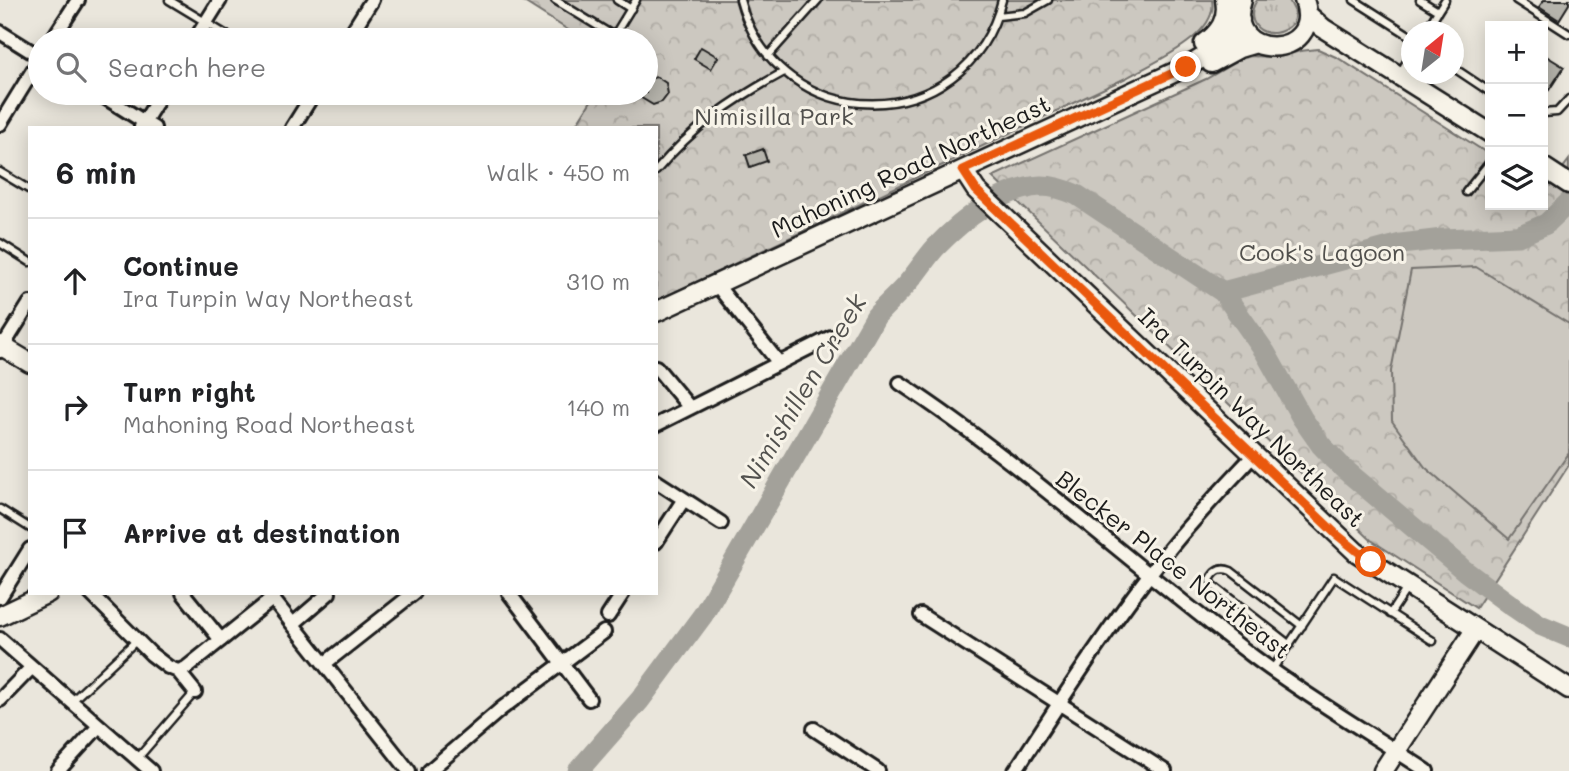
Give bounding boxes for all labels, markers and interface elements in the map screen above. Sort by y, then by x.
north arrow [1401,21,1464,84]
map controls [1485,21,1548,210]
button: + [1485,21,1548,84]
search box [28,28,658,105]
icon: search [52,48,90,86]
text: Search here [108,50,266,84]
route end [1170,51,1201,82]
button: − [1485,84,1548,147]
street label: Mahoning Road Northeast [766,87,1055,244]
park label: Nimisilla Park [694,100,854,131]
button: layers [1485,147,1548,210]
text: 6 min [56,152,136,192]
text: Walk · 450 m [486,157,630,187]
park label: Cook's Lagoon [1239,236,1405,267]
text: Continue [123,249,239,283]
icon: ahead [56,262,94,300]
text: 310 m [566,266,630,296]
text: Ira Turpin Way Northeast [123,283,414,313]
water label: Nimishillen Creek [731,286,874,494]
street label: Ira Turpin Way Northeast [1132,300,1372,533]
text: Turn right [123,375,256,409]
icon: right [56,388,94,426]
text: 140 m [566,392,630,422]
text: Mahoning Road Northeast [123,409,415,439]
street label: Blecker Place Northeast [1050,462,1298,665]
icon: arrive [56,514,94,552]
text: Arrive at destination [123,516,400,550]
route start [1355,546,1386,577]

